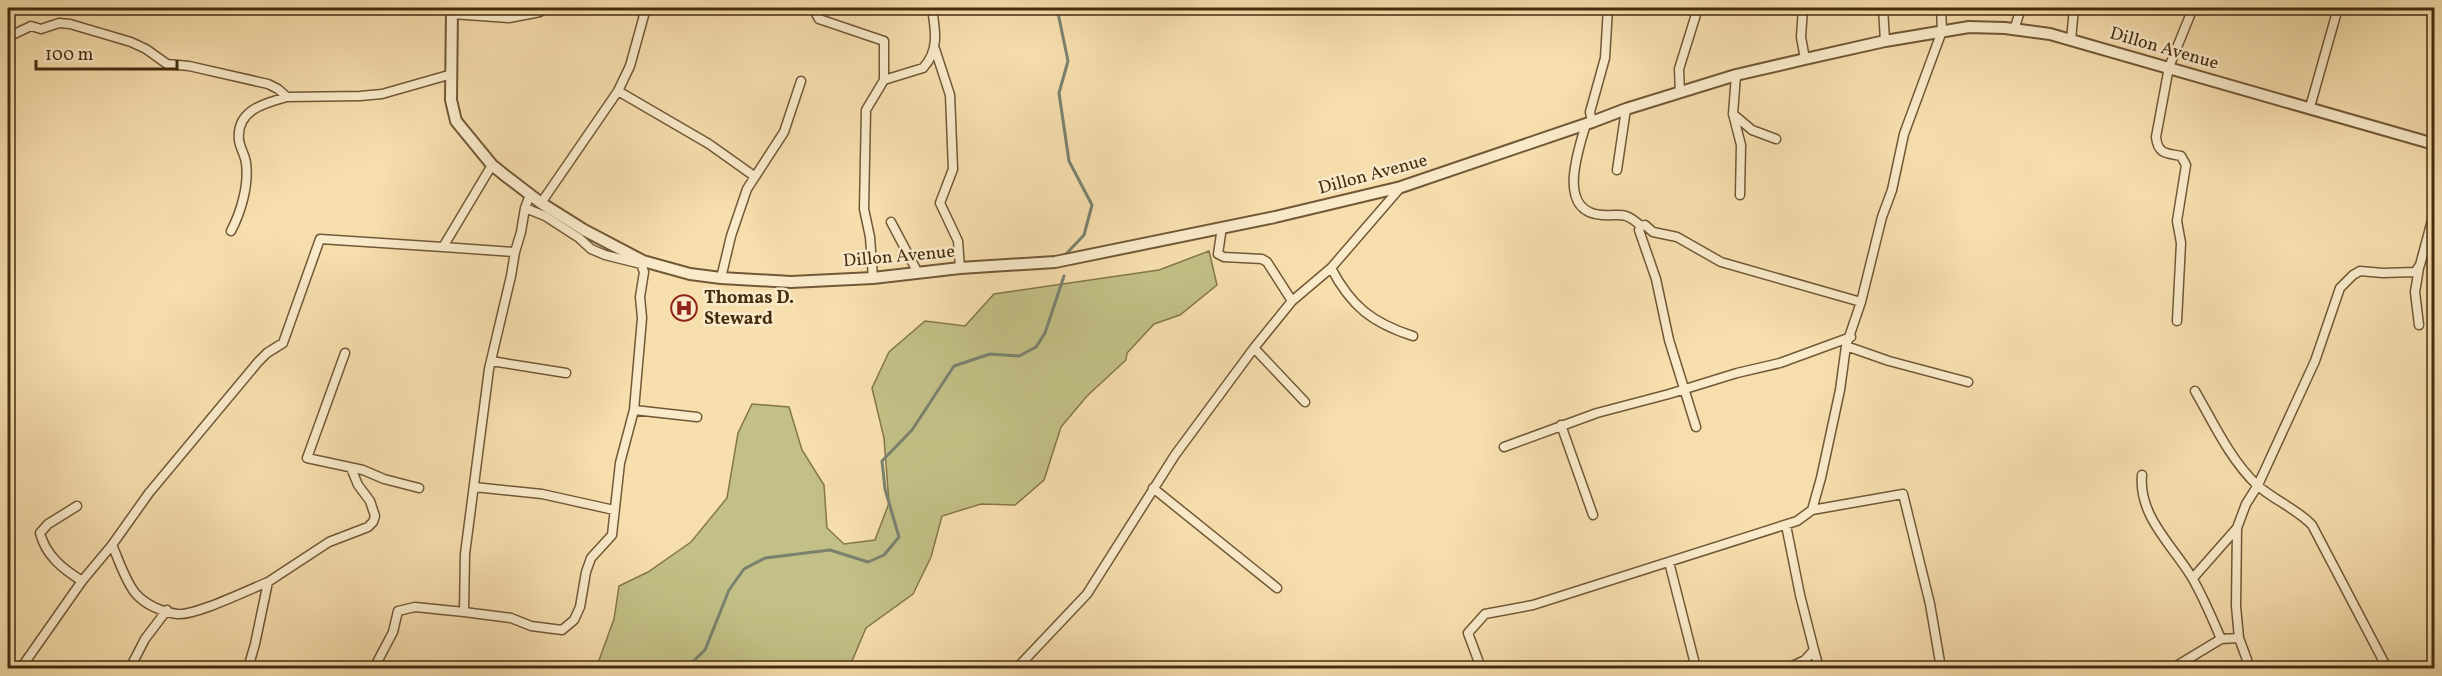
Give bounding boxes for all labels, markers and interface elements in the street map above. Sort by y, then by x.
street label: Dillon Avenue [2107,22,2221,76]
scale bar [36,33,177,71]
text: 100 m [45,43,94,68]
street label: Dillon Avenue [1316,148,1430,202]
street label: Dillon Avenue [842,240,956,274]
place label: Thomas D. Steward [704,286,794,332]
hospital icon: Thomas D. Steward [669,293,699,323]

